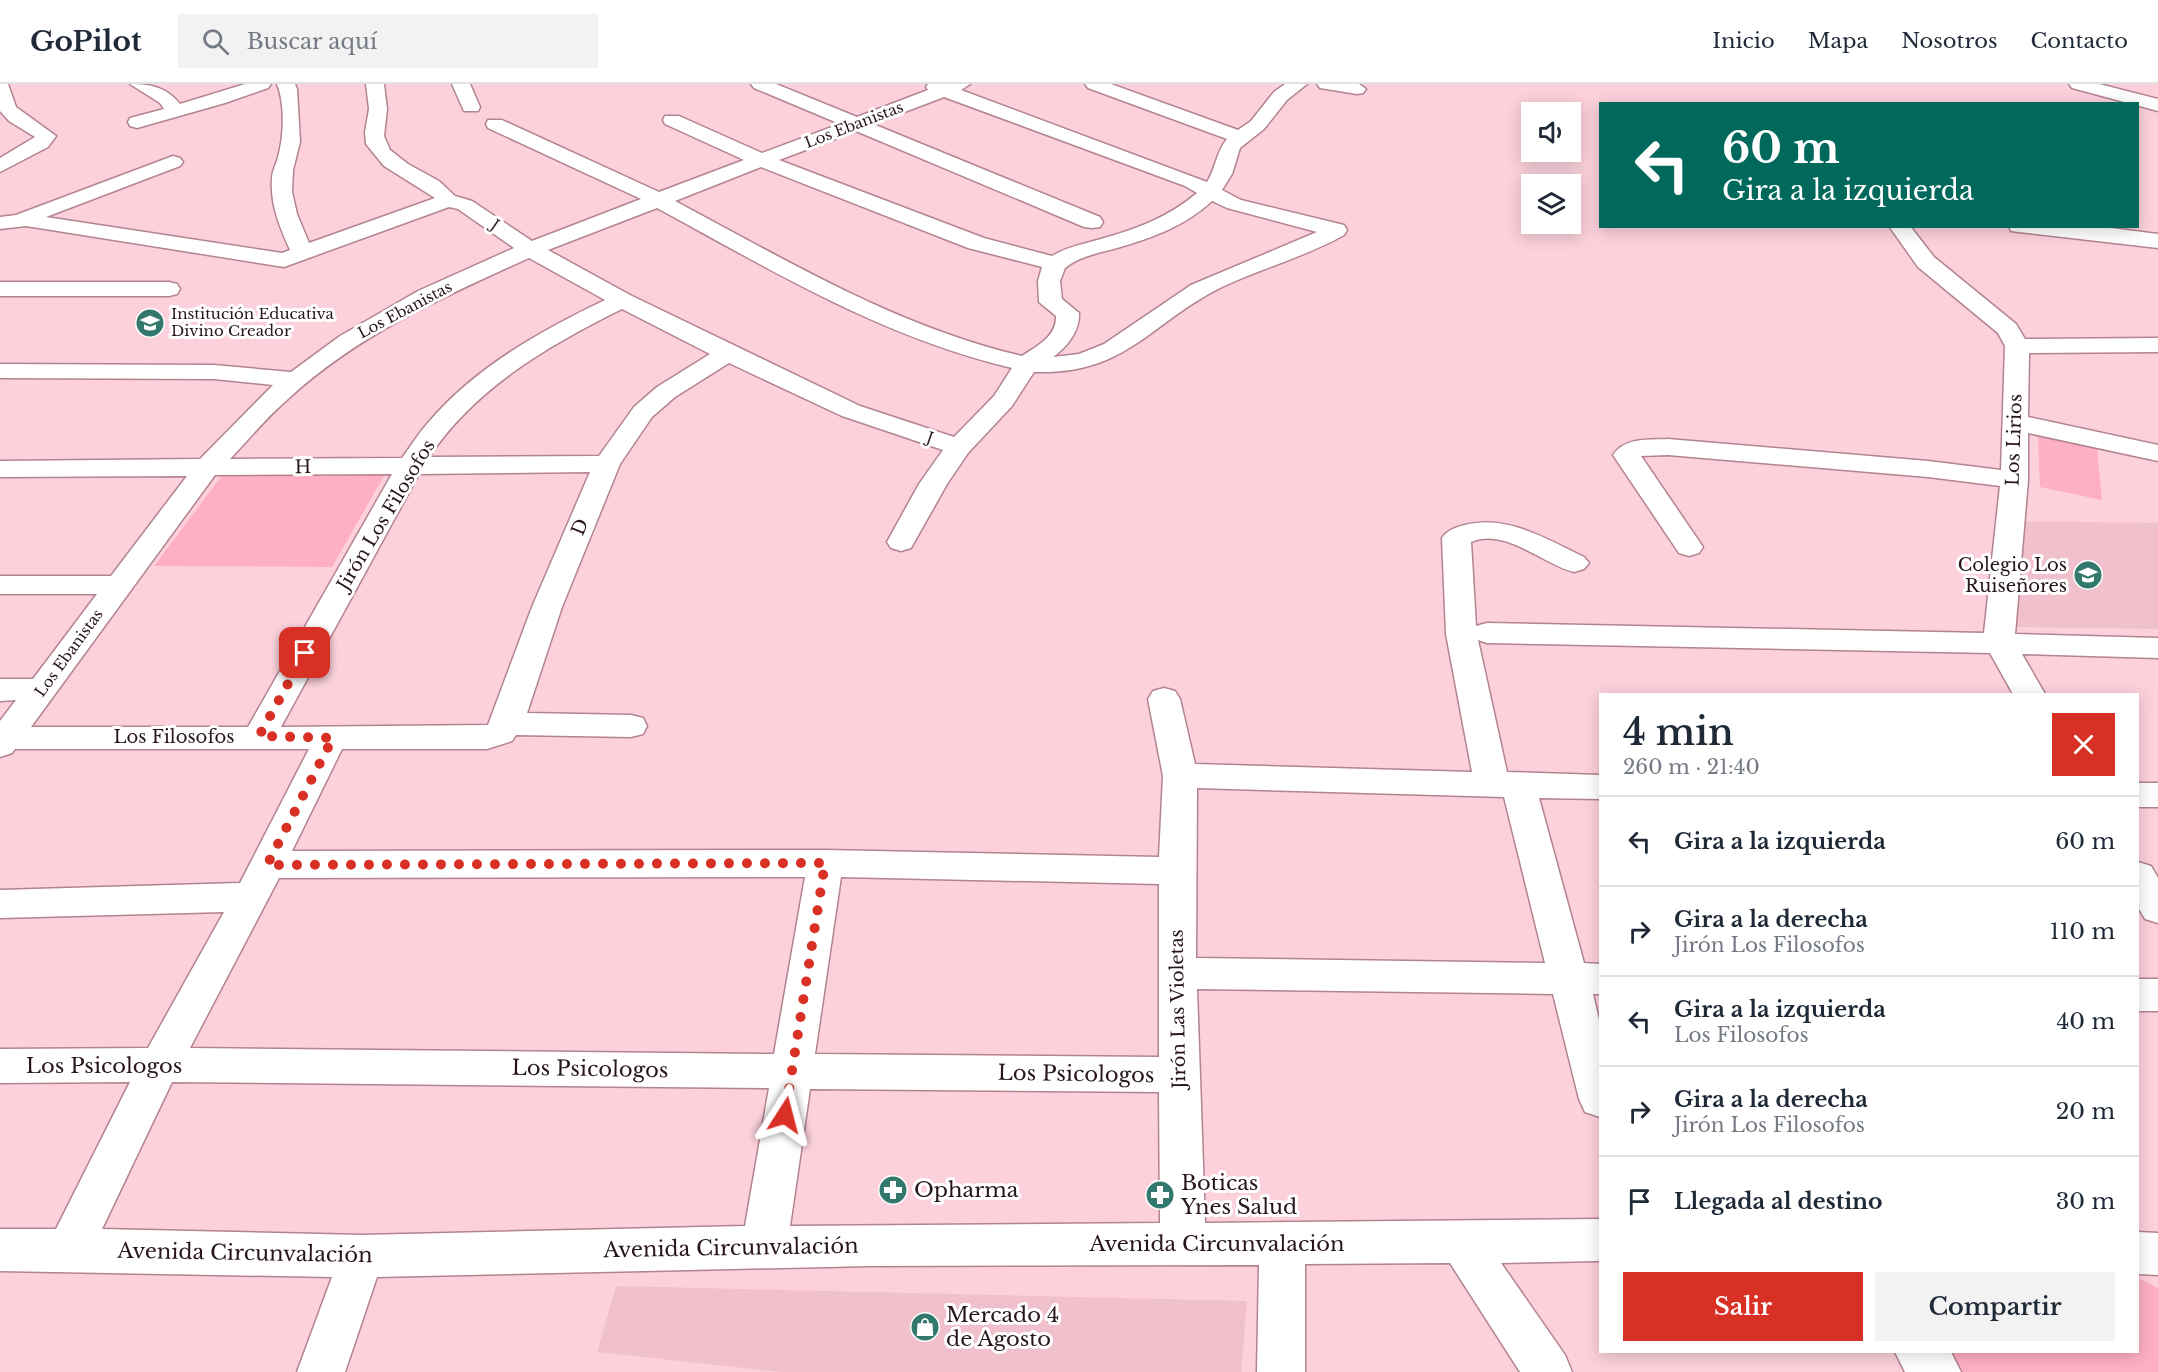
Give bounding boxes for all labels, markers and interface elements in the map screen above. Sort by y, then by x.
search box [178,14,598,68]
text: GoPilot [30,24,142,59]
icon: search [199,25,232,58]
text: Buscar aquí [247,28,377,55]
text: Inicio [1712,28,1775,54]
text: Mapa [1808,28,1868,54]
text: Nosotros [1901,28,1997,54]
text: Contacto [2030,28,2128,54]
street label: Los Ebanistas [802,97,906,152]
map controls [1521,102,1581,234]
button: sound [1521,102,1581,162]
text: 60 m [1722,122,1840,174]
icon: left [1623,126,1701,204]
button: layers [1521,174,1581,234]
text: Gira a la izquierda [1722,174,1974,207]
street label: J [486,214,503,234]
street label: Los Ebanistas [354,277,455,342]
place label: Institución Educativa Divino Creador [171,304,335,340]
school or university icon: Institución Educativa Divino Creador [134,307,166,339]
street label: Los Lirios [2001,394,2027,486]
street label: J [922,427,936,447]
street label: Jirón Los Filosofos [331,436,440,596]
street label: H [294,456,312,478]
street label: D [567,515,593,539]
place label: Colegio Los Ruiseñores [1958,554,2067,597]
school or university icon: Colegio Los Ruiseñores [2072,559,2104,591]
street label: Los Ebanistas [30,605,107,700]
pin [279,627,330,678]
icon: arrive [288,636,321,669]
text: 4 min [1623,710,1734,755]
button: close [2052,713,2115,776]
street label: Los Filosofos [113,726,235,748]
text: 260 m · 21:40 [1623,755,1760,779]
icon: left [1623,825,1656,858]
text: Gira a la izquierda [1674,828,1886,855]
text: 60 m [2055,828,2115,855]
text: Gira a la derecha [1674,906,1868,933]
icon: right [1623,915,1656,948]
text: 110 m [2050,918,2115,945]
street label: Jirón Las Violetas [1166,929,1190,1091]
text: Jirón Los Filosofos [1674,933,1865,957]
text: Gira a la izquierda [1674,996,1886,1023]
icon: left [1623,1005,1656,1038]
text: 40 m [2057,1008,2115,1035]
text: Los Filosofos [1674,1023,1809,1047]
street label: Los Psicologos [26,1053,182,1079]
street label: Los Psicologos [511,1055,669,1083]
street label: Los Psicologos [997,1060,1155,1088]
position arrow [753,1083,817,1147]
text: Gira a la derecha [1674,1086,1868,1113]
icon: right [1623,1095,1656,1128]
text: 20 m [2056,1098,2115,1125]
text: Jirón Los Filosofos [1674,1113,1865,1137]
place label: Boticas Ynes Salud [1180,1170,1297,1220]
pharmacy icon: Opharma [877,1174,909,1206]
place label: Opharma [914,1177,1019,1203]
pharmacy icon: Boticas Ynes Salud [1144,1179,1176,1211]
icon: arrive [1623,1185,1656,1218]
text: Llegada al destino [1674,1188,1883,1215]
text: 30 m [2056,1188,2115,1215]
street label: Avenida Circunvalación [1088,1231,1345,1257]
street label: Avenida Circunvalación [602,1233,859,1263]
street label: Avenida Circunvalación [116,1238,373,1268]
button: Salir [1623,1272,1863,1341]
button: Compartir [1875,1272,2115,1341]
place label: Mercado 4 de Agosto [946,1302,1059,1352]
shop icon: Mercado 4 de Agosto [909,1311,941,1343]

